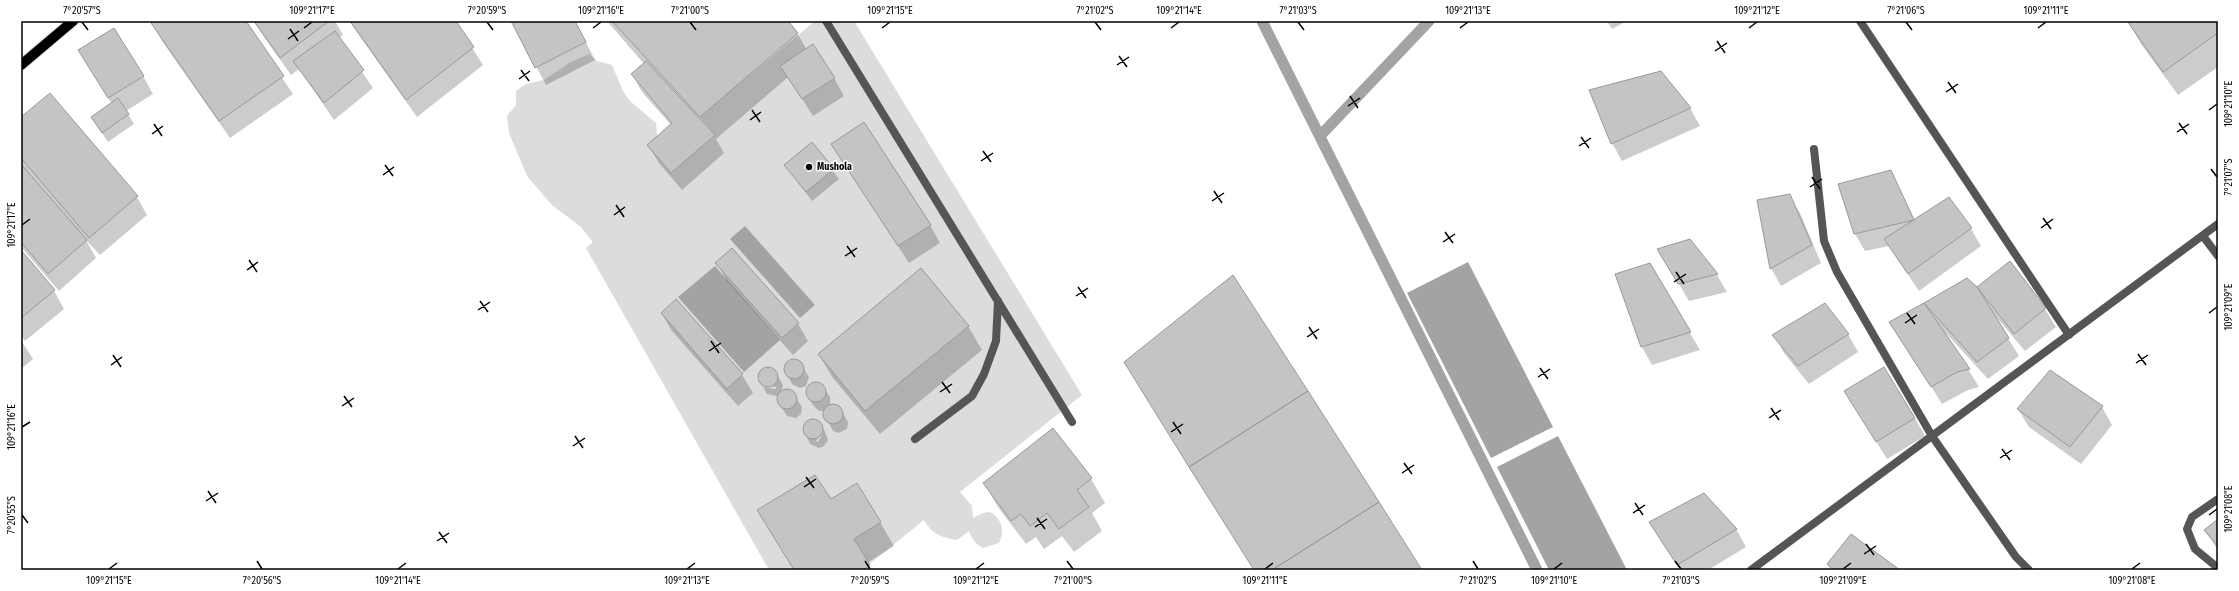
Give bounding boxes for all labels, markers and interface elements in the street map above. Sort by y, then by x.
text: 7°20'57"S [63,5,101,17]
text: 109°21'17"E [289,5,335,17]
text: 7°20'59"S [468,5,506,17]
text: 109°21'16"E [578,5,624,17]
text: 7°21'00"S [671,5,709,17]
text: 109°21'15"E [867,5,913,17]
text: 7°21'02"S [1076,5,1114,17]
text: 109°21'14"E [1156,5,1202,17]
text: 7°21'03"S [1279,5,1317,17]
text: 109°21'13"E [1445,5,1491,17]
text: 109°21'12"E [1734,5,1780,17]
text: 7°21'06"S [1887,5,1925,17]
text: 109°21'11"E [2024,5,2069,17]
text: 109°21'10"E [2223,81,2235,127]
text: 7°21'07"S [2223,159,2235,195]
place label: Mushola [817,161,852,173]
marker: Mushola [804,162,814,172]
text: 109°21'17"E [6,202,18,248]
text: 109°21'09"E [2223,283,2235,331]
text: 109°21'16"E [6,404,18,450]
text: 109°21'08"E [2223,485,2235,533]
text: 7°20'55"S [6,496,18,534]
text: 109°21'15"E [86,575,132,587]
text: 7°20'56"S [243,575,281,587]
text: 109°21'14"E [375,575,421,587]
text: 109°21'13"E [664,575,710,587]
text: 7°20'59"S [851,575,889,587]
text: 109°21'12"E [953,575,999,587]
text: 7°21'00"S [1054,575,1092,587]
text: 109°21'11"E [1243,575,1288,587]
text: 7°21'02"S [1459,575,1497,587]
text: 109°21'10"E [1531,575,1577,587]
text: 7°21'03"S [1662,575,1700,587]
text: 109°21'09"E [1819,575,1867,587]
text: 109°21'08"E [2108,575,2156,587]

